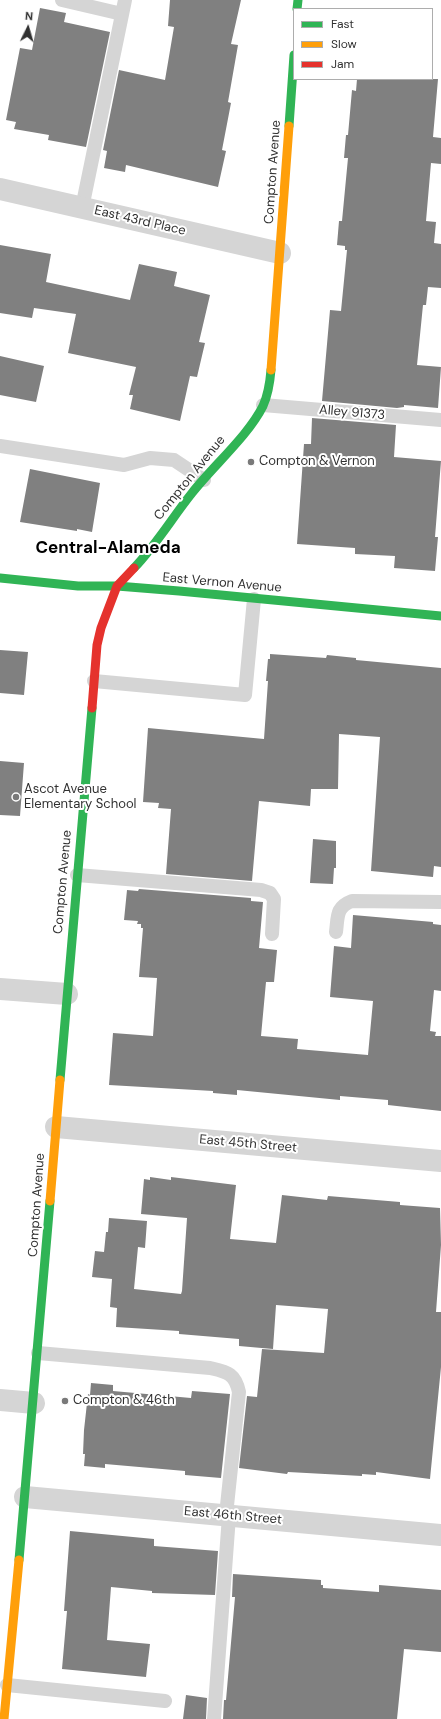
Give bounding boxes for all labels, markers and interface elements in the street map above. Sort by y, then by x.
north arrow [8,8,48,48]
legend [293,8,433,80]
text: N [24,9,34,23]
text: Fast [331,16,354,32]
text: Slow [331,36,357,52]
text: Jam [331,56,354,72]
street label: Compton Avenue [262,119,284,225]
street label: East 43rd Place [93,203,187,239]
street label: Alley 91373 [318,402,386,424]
street label: Compton Avenue [151,433,229,523]
place label: Compton & Vernon [259,454,375,470]
marker: Compton & Vernon [246,457,256,467]
district label: Central-Alameda [35,539,181,559]
street label: East Vernon Avenue [162,570,282,596]
place label: Ascot Avenue Elementary School [24,782,136,813]
marker: Ascot Avenue Elementary School [11,792,21,802]
street label: Compton Avenue [51,829,75,935]
street label: East 45th Street [199,1132,297,1156]
street label: Compton Avenue [26,1152,48,1258]
place label: Compton & 46th [73,1393,175,1409]
marker: Compton & 46th [60,1396,70,1406]
street label: East 46th Street [183,1504,283,1528]

